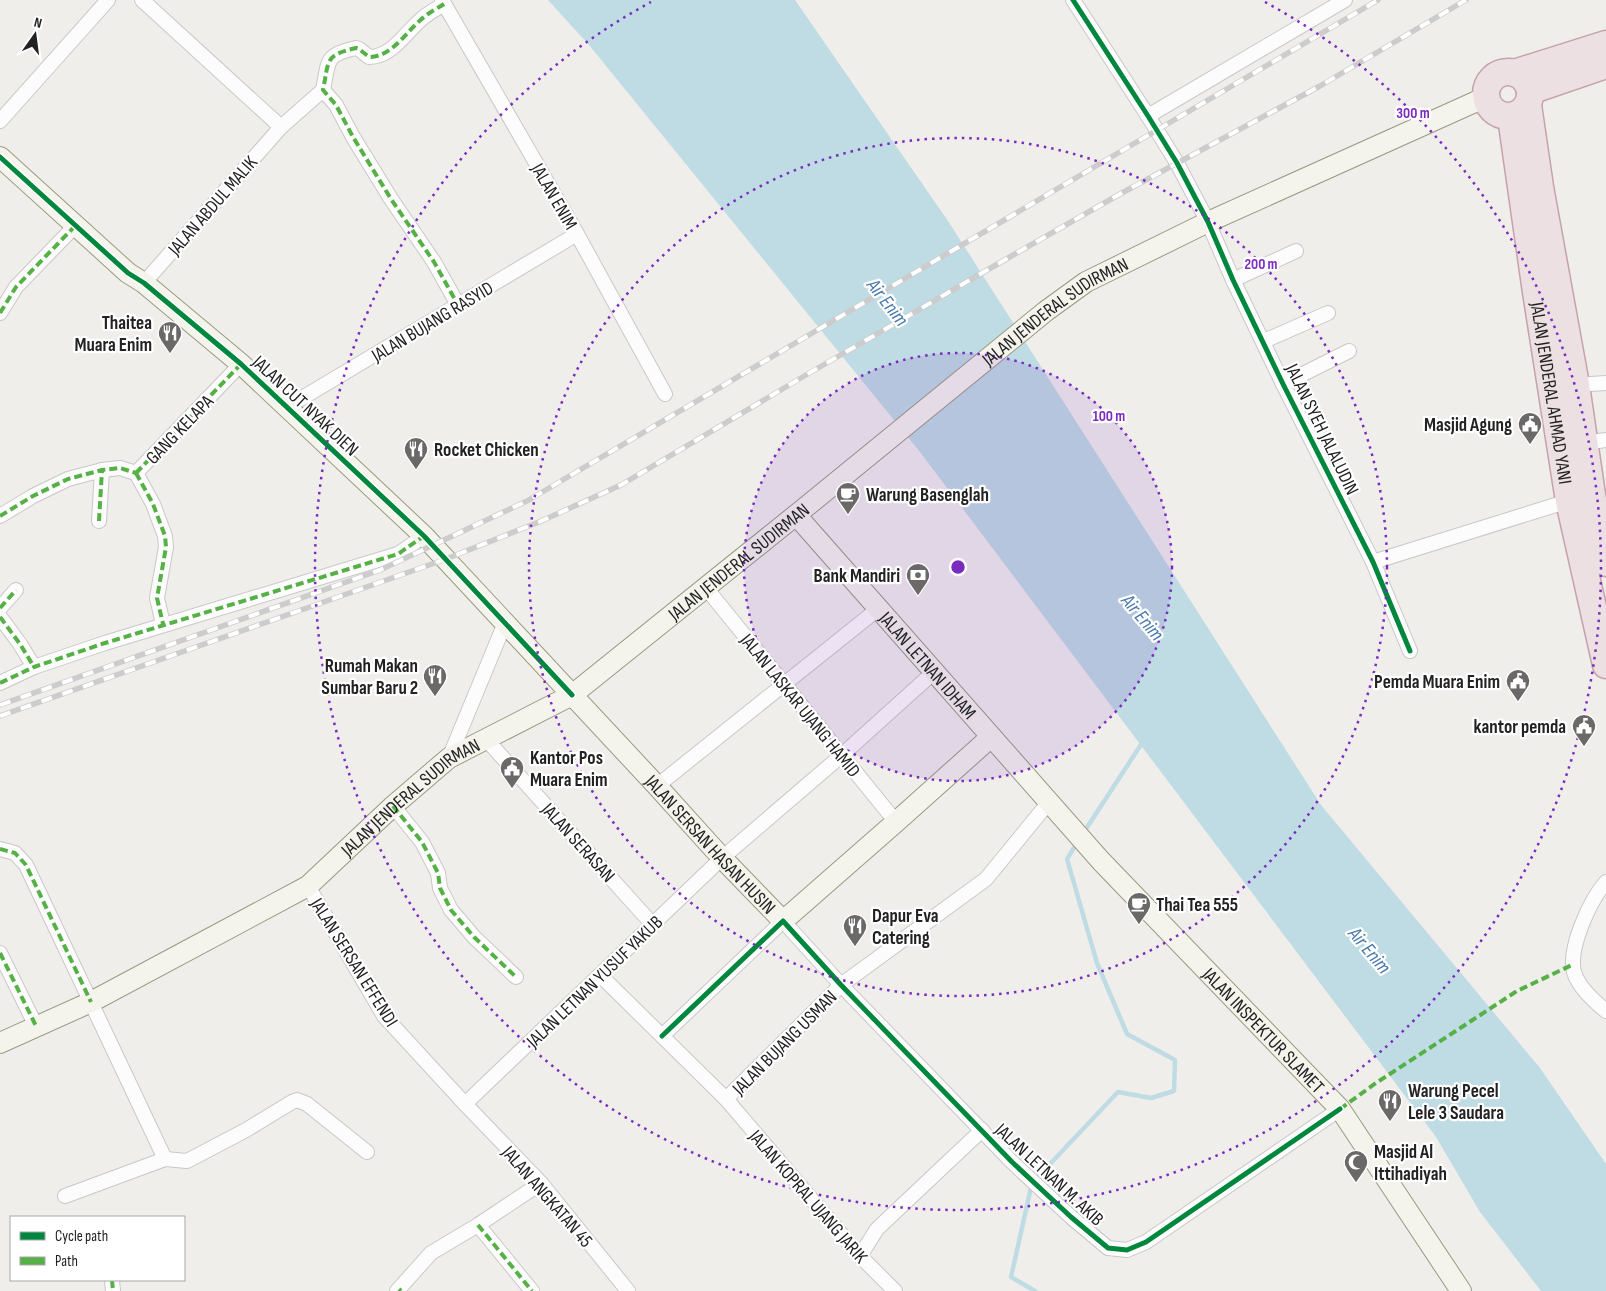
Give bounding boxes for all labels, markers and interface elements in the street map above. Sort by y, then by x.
north arrow [10,10,60,60]
text: N [32,14,44,32]
text: 300 m [1396,104,1430,123]
street label: JALAN ABDUL MALIK [163,151,263,261]
street label: JALAN ENIM [525,159,582,234]
street label: JALAN JENDERAL SUDIRMAN [977,253,1132,372]
text: 200 m [1244,255,1278,274]
water label: Air Enim [861,273,913,331]
street label: JALAN BUJANG RASYID [367,277,498,368]
street label: JALAN JENDERAL AHMAD YANI [1525,300,1576,486]
place label: Thaitea Muara Enim [74,312,152,357]
restaurant icon: Thaitea Muara Enim [157,320,183,354]
street label: JALAN CUT NYAK DIEN [246,350,363,461]
street label: JALAN SYEH JALALUDIN [1280,359,1363,499]
street label: GANG KELAPA [141,390,219,469]
text: 100 m [1093,407,1125,426]
public building icon: Masjid Agung [1517,411,1543,445]
place label: Masjid Agung [1424,414,1512,437]
restaurant icon: Rocket Chicken [403,436,429,470]
place label: Rocket Chicken [434,439,539,462]
cafe icon: Warung Basenglah [835,481,861,515]
place label: Warung Basenglah [866,484,989,507]
street label: JALAN JENDERAL SUDIRMAN [663,499,814,627]
centre of rings [949,558,967,576]
bank icon: Bank Mandiri [905,562,931,596]
place label: Bank Mandiri [814,565,900,588]
water label: Air Enim [1115,589,1169,646]
street label: JALAN LETNAN IDHAM [873,607,981,724]
street label: JALAN LASKAR UJANG HAMID [734,629,865,782]
place label: Rumah Makan Sumbar Baru 2 [321,655,418,700]
restaurant icon: Rumah Makan Sumbar Baru 2 [422,663,448,697]
public building icon: Pemda Muara Enim [1505,668,1531,702]
place label: Pemda Muara Enim [1374,671,1500,694]
public building icon: kantor pemda [1571,713,1597,747]
place label: kantor pemda [1473,716,1566,739]
street label: JALAN JENDERAL SUDIRMAN [336,734,484,863]
place label: Kantor Pos Muara Enim [530,747,608,792]
public building icon: Kantor Pos Muara Enim [499,755,525,789]
street label: JALAN SERSAN HASAN HUSIN [639,770,780,919]
street label: JALAN SERASAN [536,798,619,887]
cafe icon: Thai Tea 555 [1126,891,1152,925]
street label: JALAN SERSAN EFFENDI [304,893,403,1031]
place label: Thai Tea 555 [1156,894,1238,917]
place label: Dapur Eva Catering [872,905,939,950]
street label: JALAN LETNAN YUSUF YAKUB [521,911,668,1054]
restaurant icon: Dapur Eva Catering [842,913,868,947]
water label: Air Enim [1342,922,1396,979]
street label: JALAN INSPEKTUR SLAMET [1196,963,1329,1099]
street label: JALAN BUJANG USMAN [727,986,842,1101]
place label: Warung Pecel Lele 3 Saudara [1408,1080,1504,1125]
restaurant icon: Warung Pecel Lele 3 Saudara [1377,1088,1403,1122]
street label: JALAN LETNAN M. AKIB [989,1118,1108,1231]
street label: JALAN KOPRAL UJANG JARIK [743,1125,872,1269]
street label: JALAN ANGKATAN 45 [496,1141,597,1252]
place label: Masjid Al Ittihadiyah [1374,1141,1447,1186]
mosque icon: Masjid Al Ittihadiyah [1343,1149,1369,1183]
legend [10,1216,185,1281]
text: Cycle path [55,1227,108,1246]
text: Path [55,1252,78,1271]

